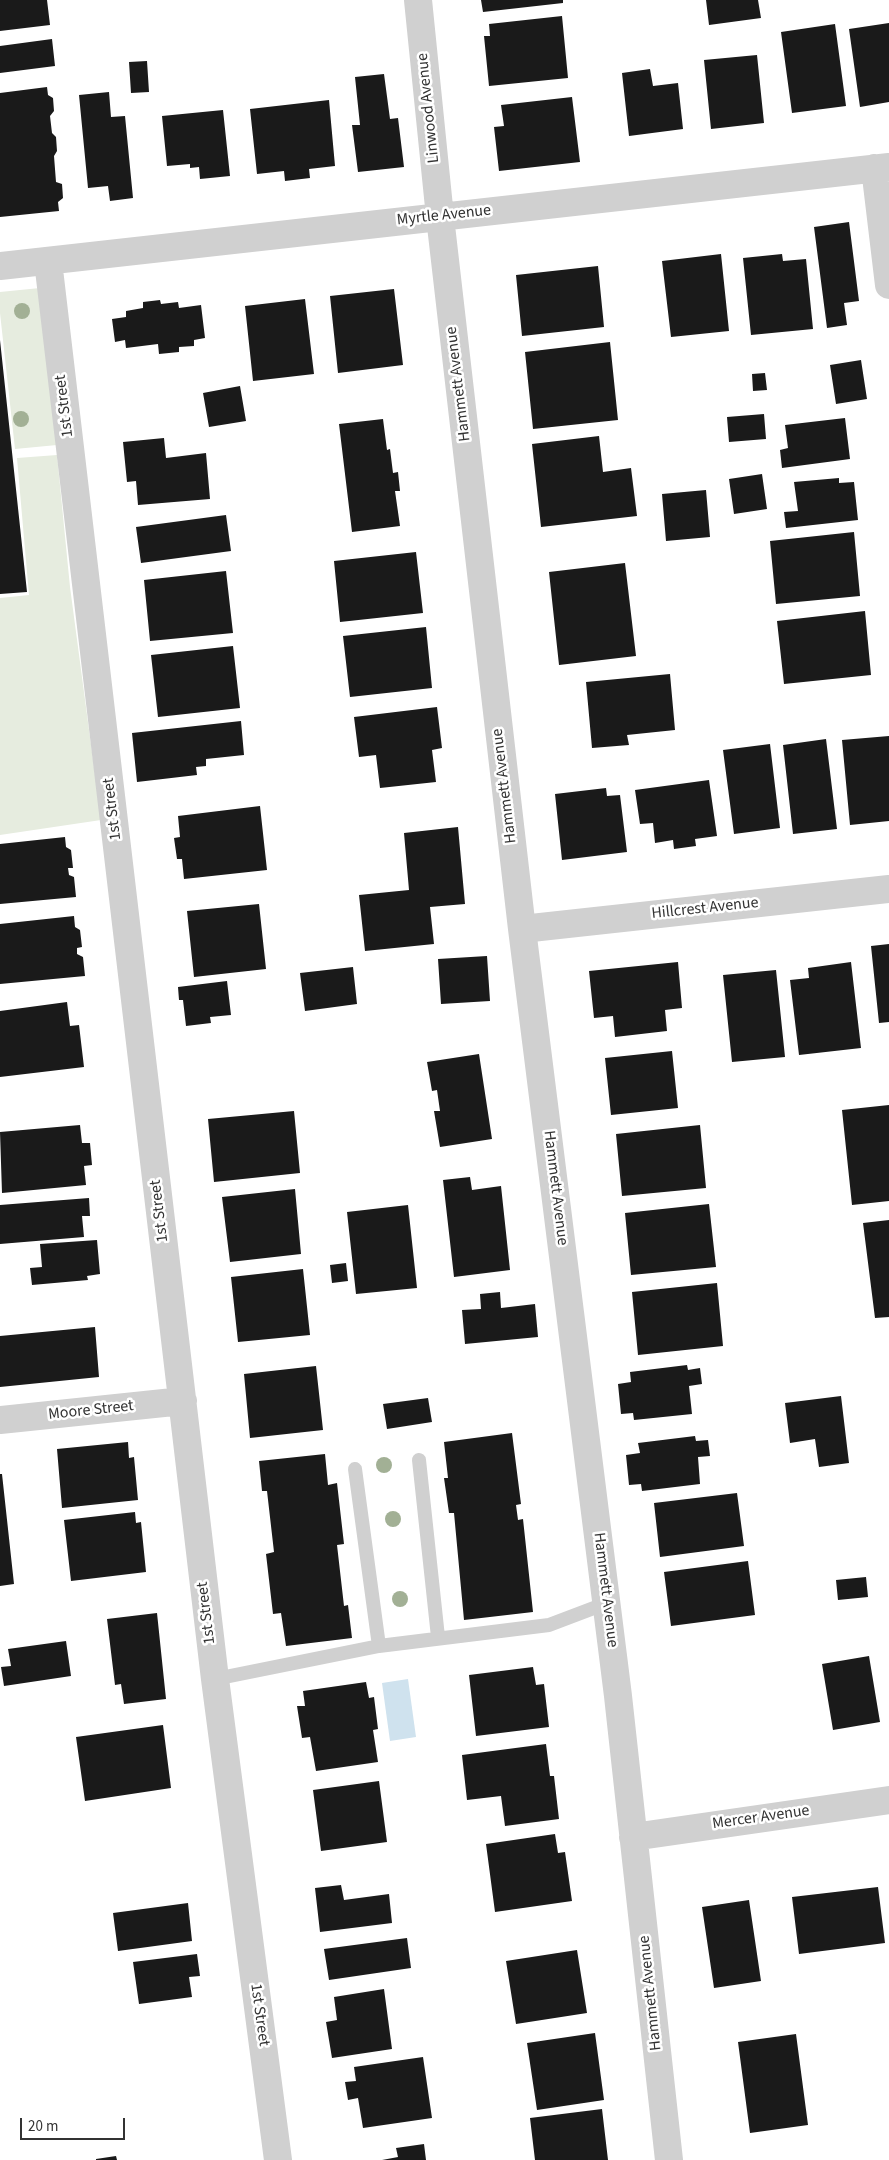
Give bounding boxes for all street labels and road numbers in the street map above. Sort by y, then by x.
street label: Linwood Avenue [414,52,444,164]
street label: Myrtle Avenue [396,202,492,230]
street label: Hammett Avenue [442,325,476,443]
street label: 1st Street [52,374,78,438]
street label: Hammett Avenue [488,727,522,845]
street label: 1st Street [100,777,126,841]
street label: Hillcrest Avenue [651,894,759,924]
street label: Hammett Avenue [538,1129,572,1247]
street label: 1st Street [147,1179,173,1243]
street label: Moore Street [47,1397,135,1425]
street label: Hammett Avenue [588,1531,622,1649]
street label: 1st Street [194,1581,220,1645]
street label: Mercer Avenue [711,1802,811,1834]
street label: Hammett Avenue [635,1934,667,2052]
street label: 1st Street [245,1982,273,2048]

